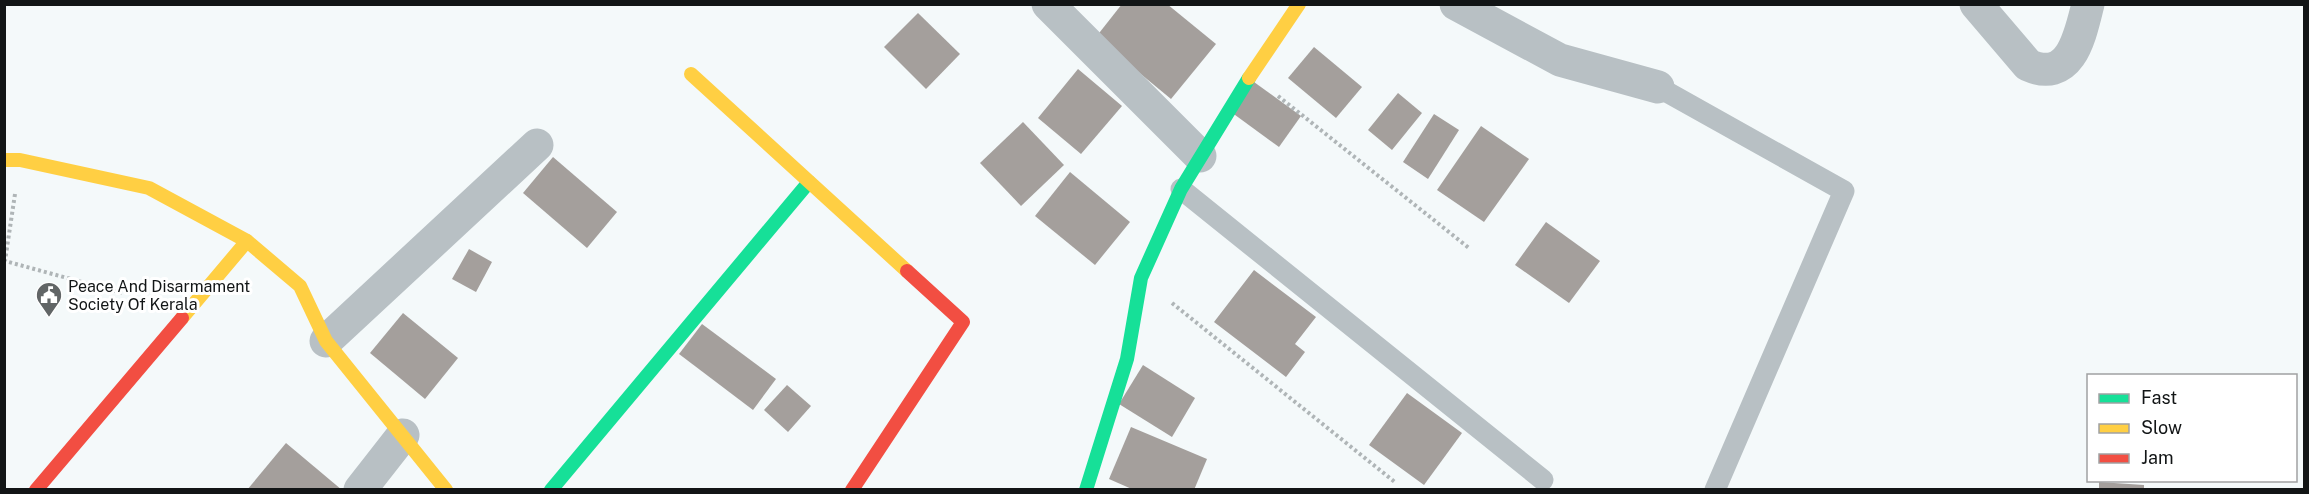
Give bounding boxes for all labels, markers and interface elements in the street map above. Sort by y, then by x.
place label: Peace And Disarmament Society Of Kerala [68,277,250,314]
public building icon: Peace And Disarmament Society Of Kerala [34,280,64,318]
legend [2087,374,2297,482]
text: Fast [2141,387,2177,408]
text: Slow [2141,417,2182,438]
text: Jam [2141,447,2174,468]

